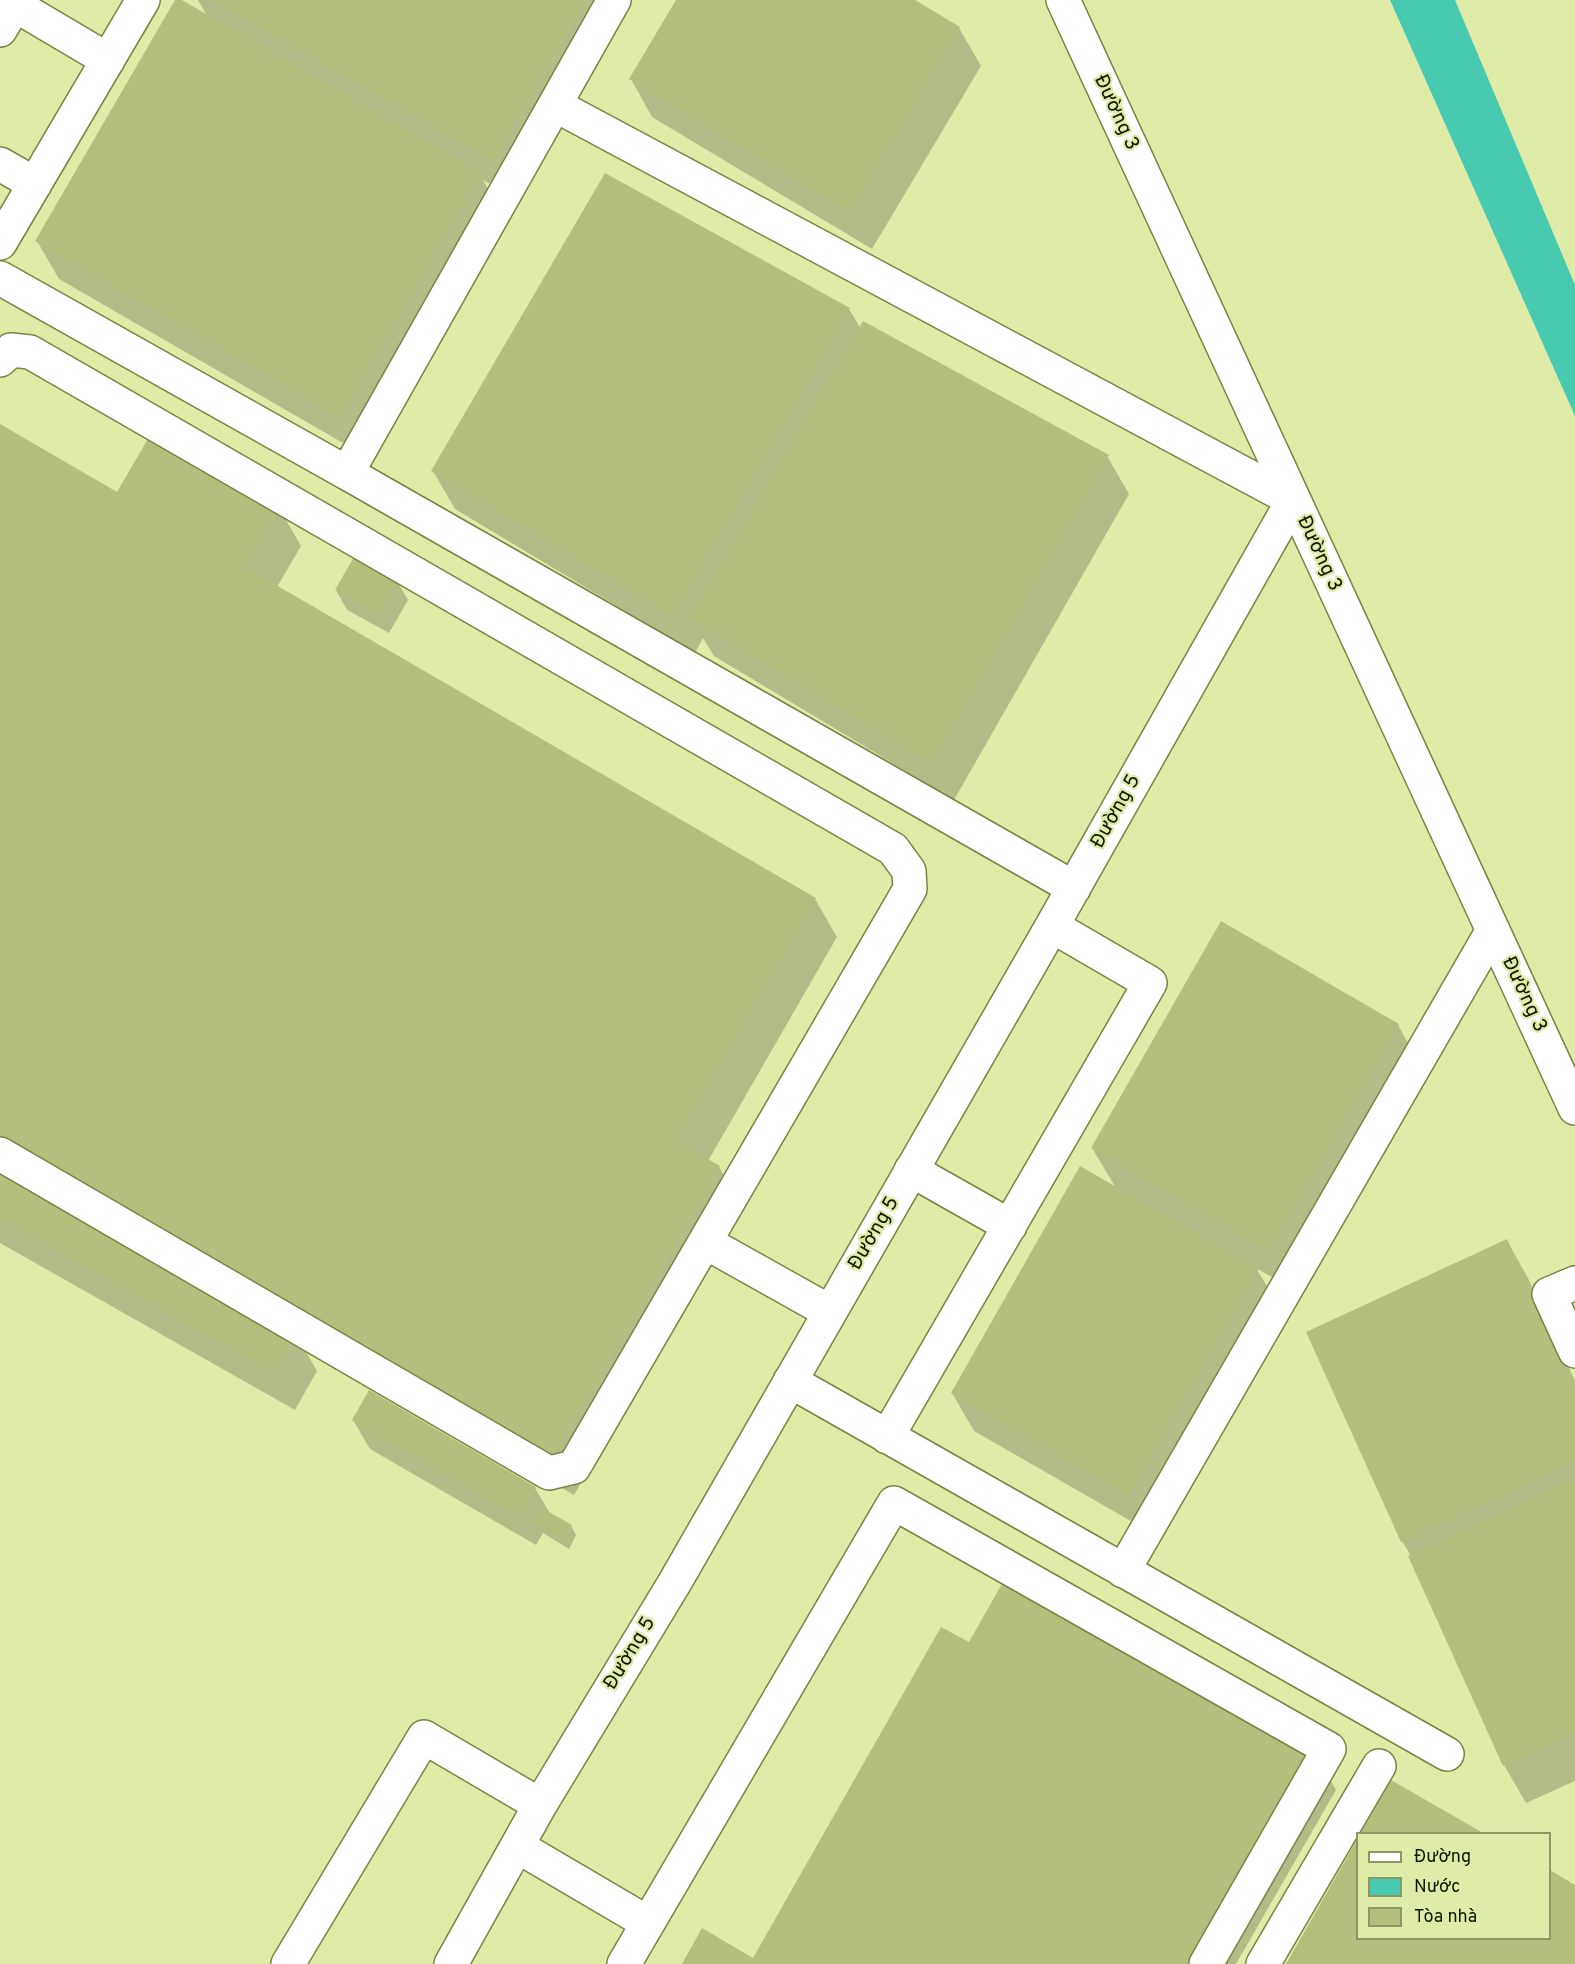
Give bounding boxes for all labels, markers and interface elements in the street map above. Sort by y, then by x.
street label: Đường 3 [1087,72,1143,154]
street label: Đường 3 [1290,513,1346,595]
street label: Đường 5 [1087,771,1147,853]
street label: Đường 3 [1495,954,1551,1036]
street label: Đường 5 [844,1193,906,1275]
street label: Đường 5 [600,1613,662,1695]
legend [1356,1832,1551,1940]
text: Đường [1414,1846,1471,1869]
text: Nước [1414,1876,1460,1899]
text: Tòa nhà [1414,1906,1477,1929]

